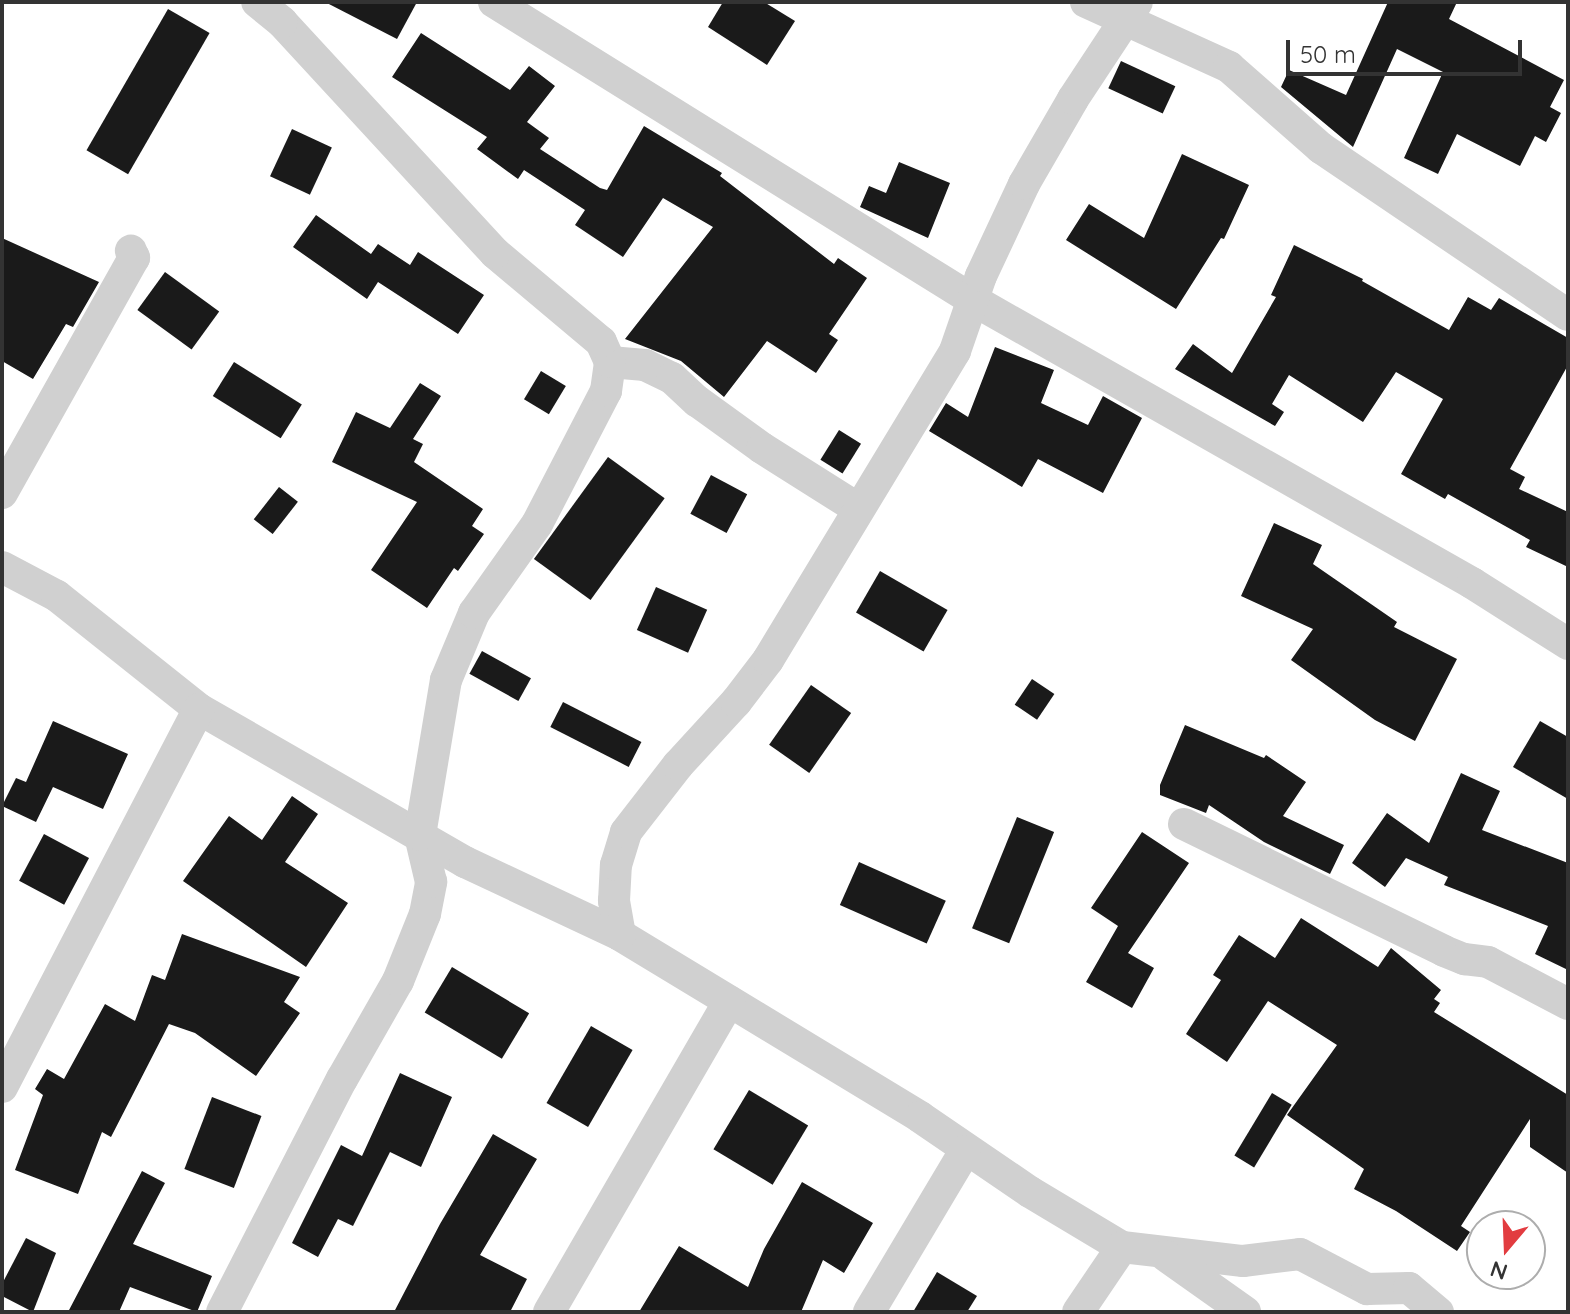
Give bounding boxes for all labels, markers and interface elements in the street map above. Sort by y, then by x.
scale bar [1290,24,1526,74]
text: 50 m [1300,39,1356,69]
north arrow [1466,1210,1546,1290]
text: N [1487,1255,1511,1287]

